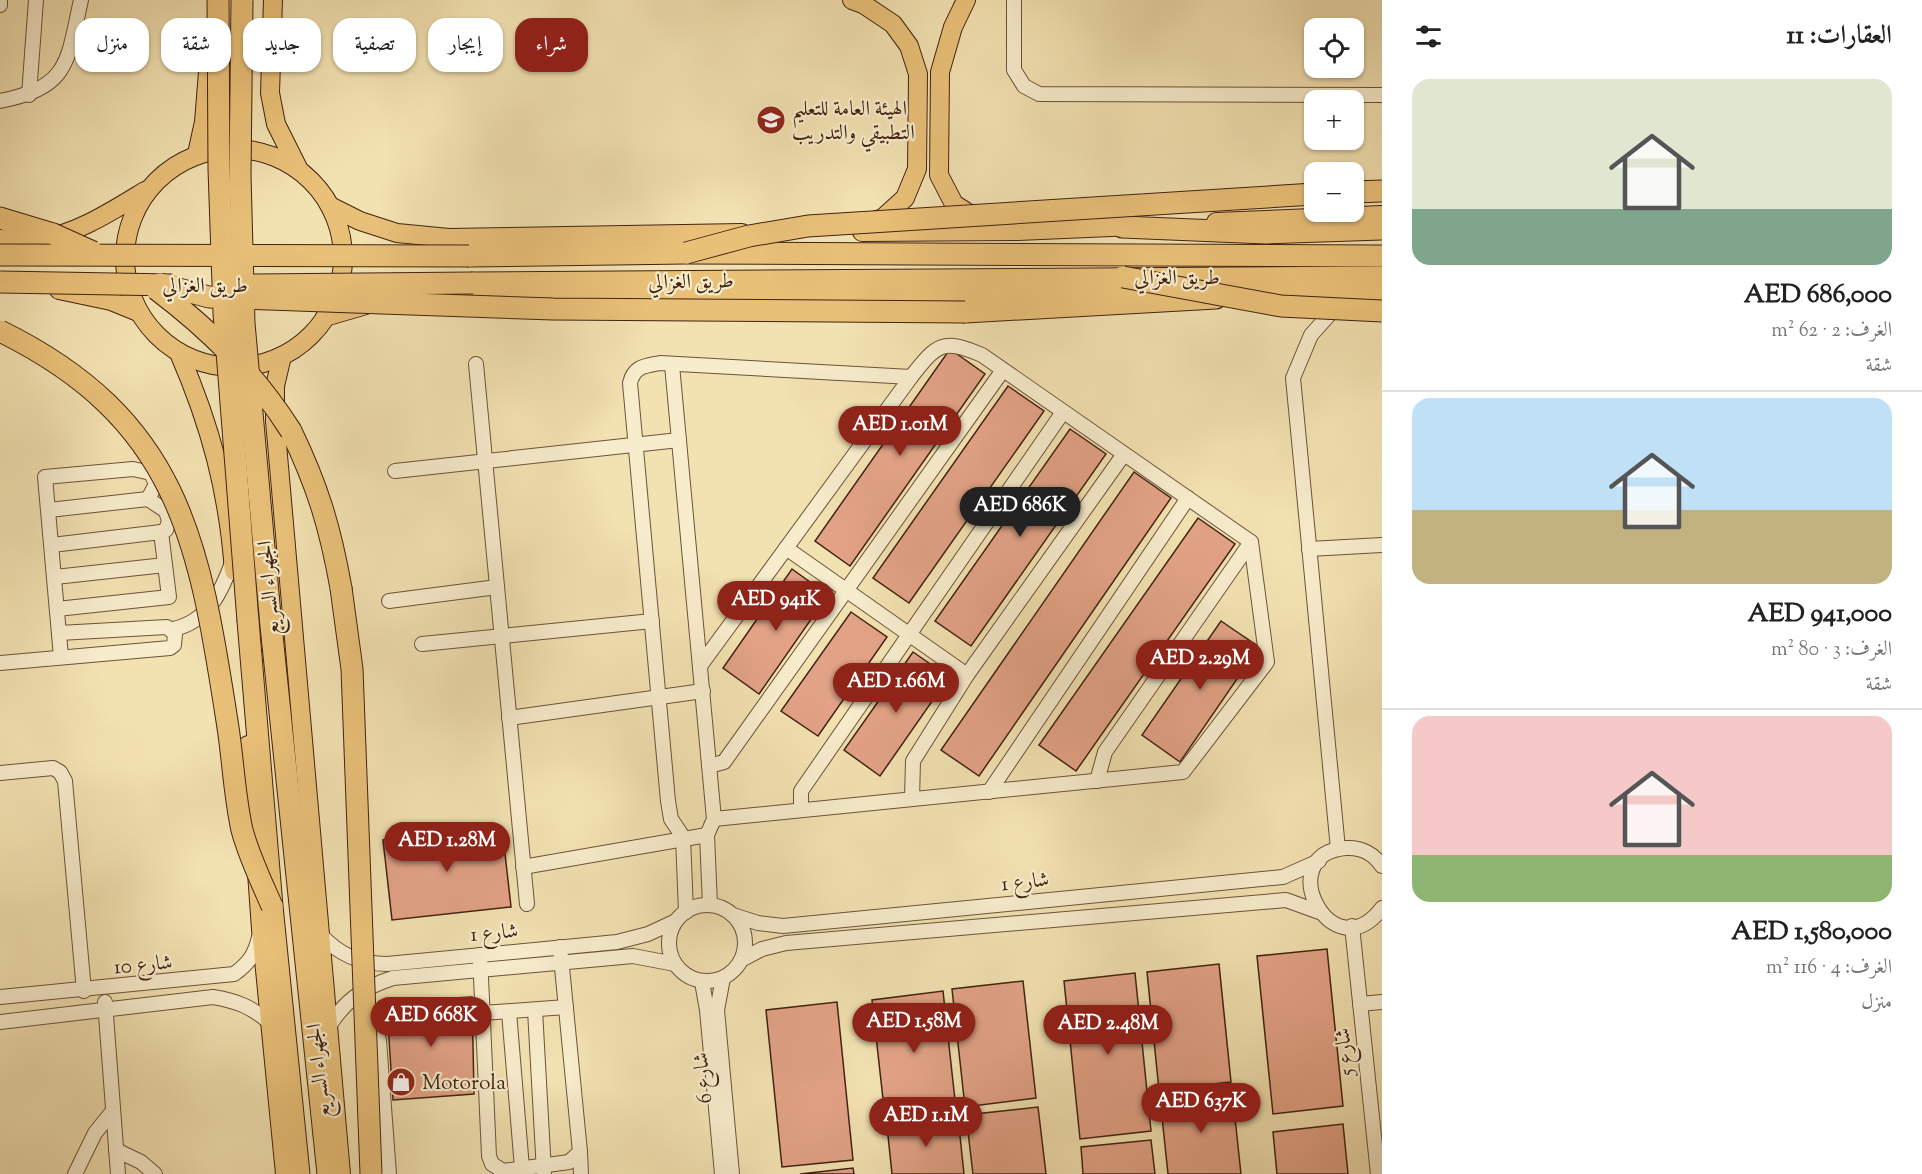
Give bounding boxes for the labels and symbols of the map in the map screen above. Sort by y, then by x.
place label: الهيئة العامة للتعليم التطبيقي والتدريب [792,95,915,152]
school or university icon: الهيئة العامة للتعليم التطبيقي والتدريب [755,104,787,136]
street label: طريق الغزالي [1134,264,1220,294]
street label: طريق الغزالي [648,267,734,299]
street label: طريق الغزالي [162,272,248,302]
pin: AED 1.01M [831,406,969,457]
pin: AED 686K [958,487,1082,538]
street label: الجهراء السريع [251,539,291,636]
pin: AED 941K [714,581,838,632]
pin: AED 2.29M [1131,640,1269,691]
pin: AED 1.66M [827,663,965,714]
pin: AED 1.28M [378,822,516,873]
street label: شارع 1 [1000,866,1051,901]
street label: شارع 1 [469,917,520,952]
street label: شارع 10 [112,948,174,985]
pin: AED 668K [369,997,493,1048]
pin: AED 1.58M [845,1003,983,1054]
pin: AED 2.48M [1039,1005,1177,1056]
street label: الجهراء السريع [300,1022,342,1120]
street label: شارع 5 [1329,1026,1365,1078]
street label: شارع 6 [687,1051,722,1105]
shop icon: Motorola [385,1066,417,1098]
place label: Motorola [422,1069,506,1099]
pin: AED 637K [1139,1083,1263,1134]
pin: AED 1.1M [864,1097,988,1148]

